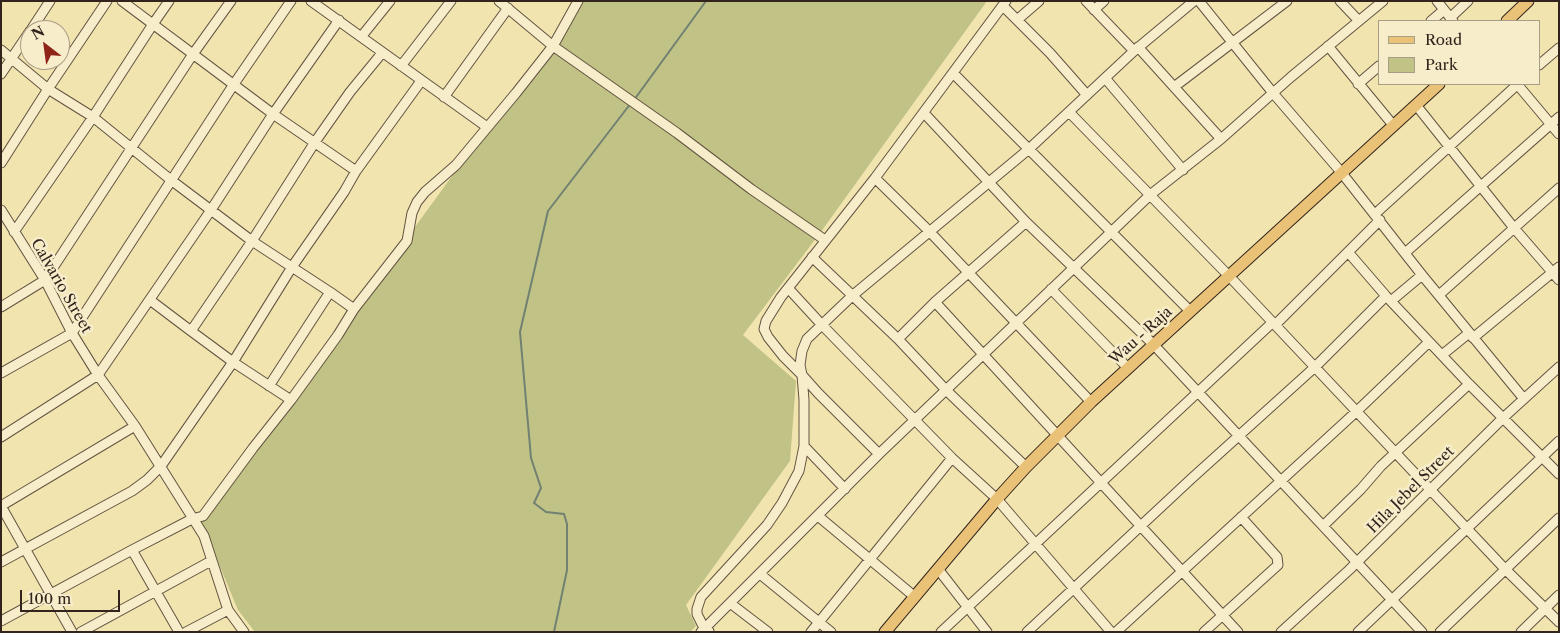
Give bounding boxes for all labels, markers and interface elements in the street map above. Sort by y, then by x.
north arrow [20,20,70,70]
legend [1378,20,1540,85]
text: N [28,22,48,44]
text: Road [1425,30,1462,49]
text: Park [1425,55,1458,74]
street label: Calvario Street [27,236,95,336]
street label: Wau - Raja [1106,303,1176,369]
street label: Hila Jebel Street [1364,443,1458,537]
scale bar [22,580,122,612]
text: 100 m [28,589,71,608]

